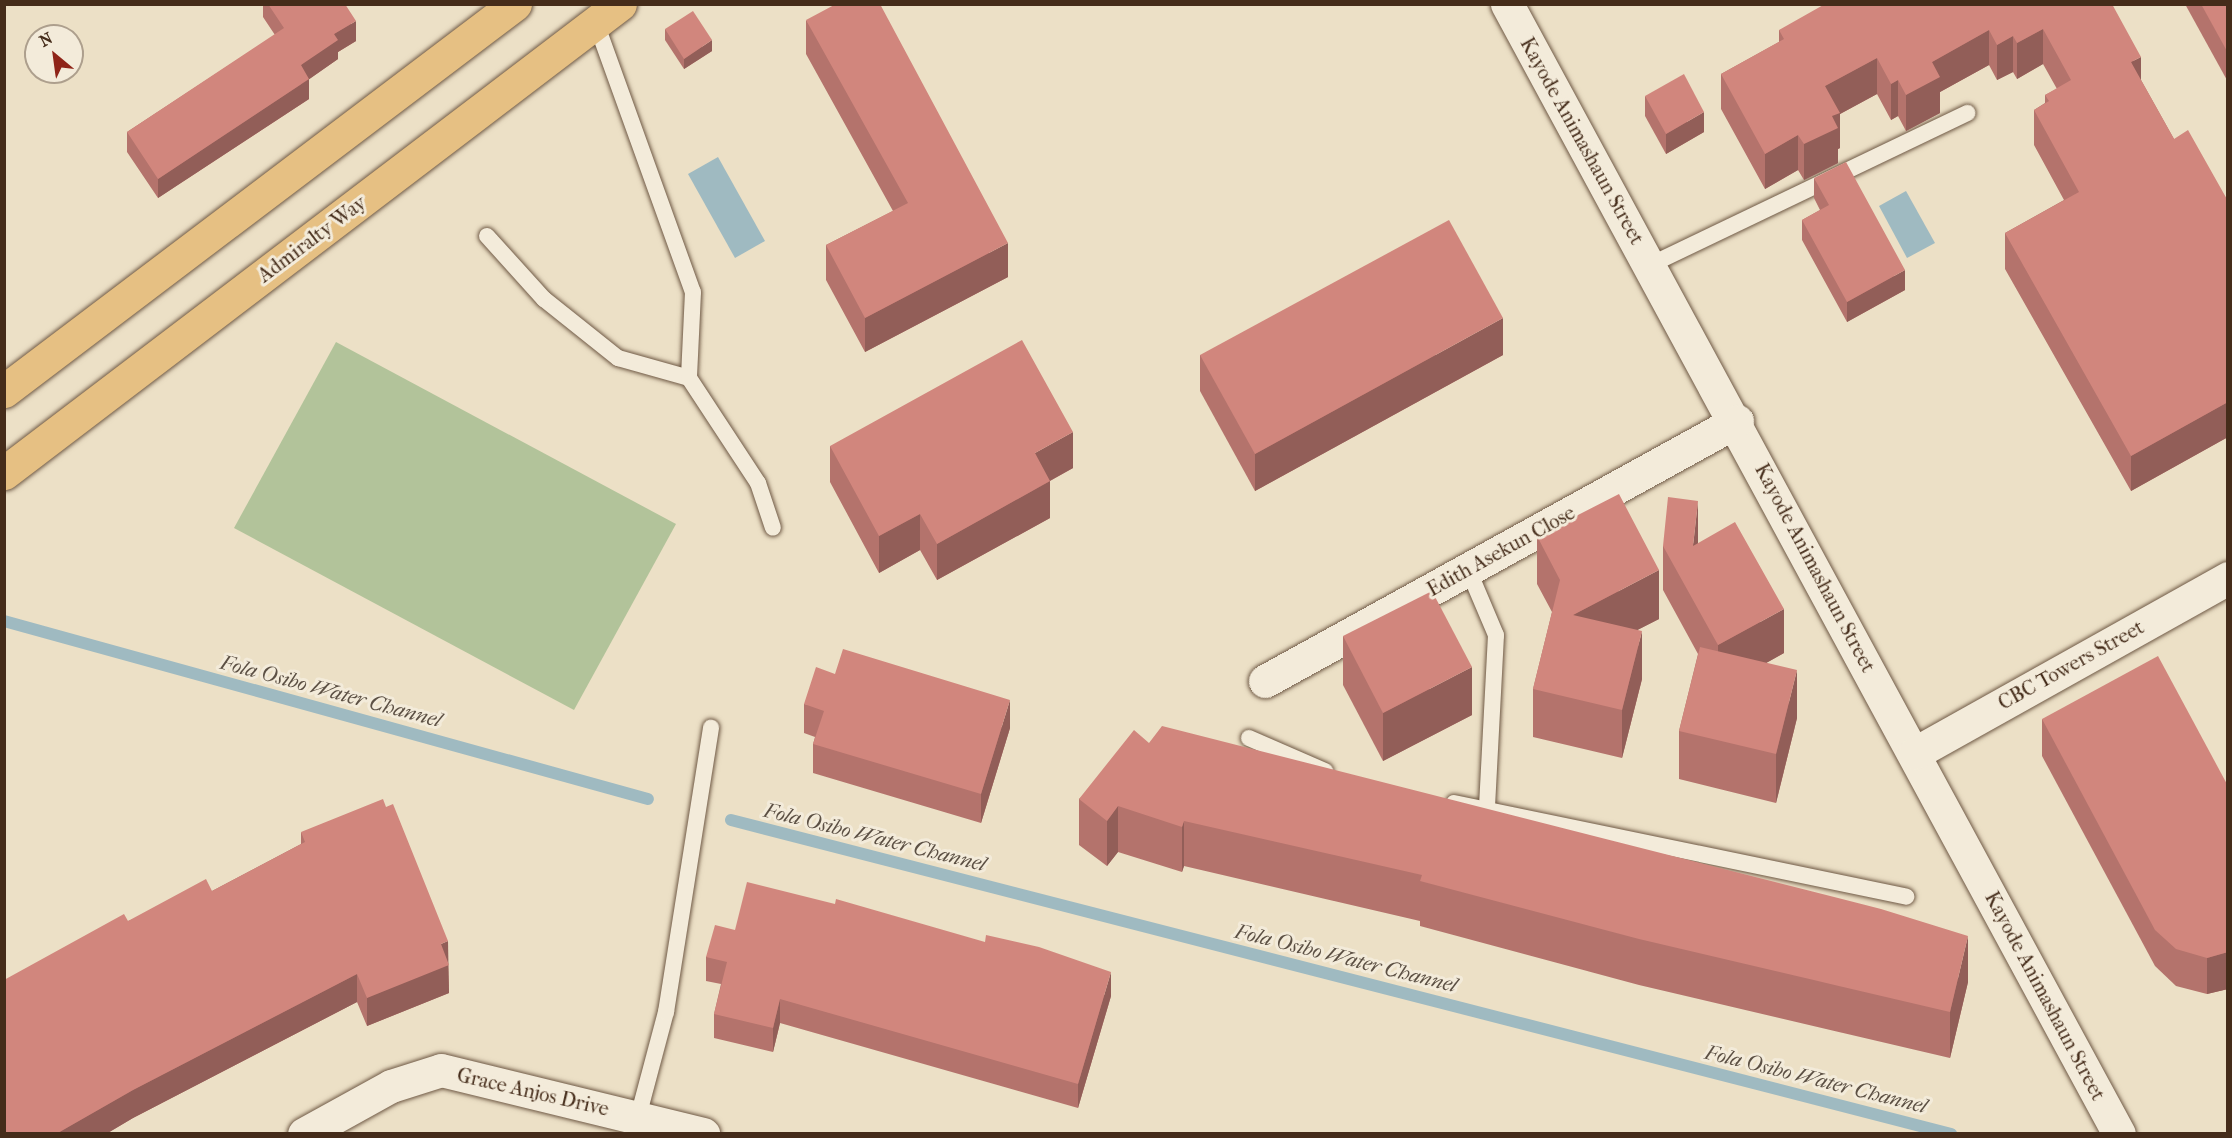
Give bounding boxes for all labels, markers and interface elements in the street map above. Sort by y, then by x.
north arrow [24,24,84,84]
text: N [36,28,56,51]
street label: Kayode Animashaun Street [1515,33,1649,249]
street label: Admiralty Way [253,190,371,288]
street label: Kayode Animashaun Street [1750,459,1880,677]
street label: Edith Asekun Close [1423,500,1579,602]
street label: CBC Towers Street [1994,615,2148,715]
water label: Fola Osibo Water Channel [218,649,444,733]
water label: Fola Osibo Water Channel [761,797,989,877]
street label: Kayode Animashaun Street [1980,887,2110,1105]
water label: Fola Osibo Water Channel [1232,918,1460,998]
water label: Fola Osibo Water Channel [1702,1039,1930,1119]
street label: Grace Anjos Drive [455,1063,611,1121]

